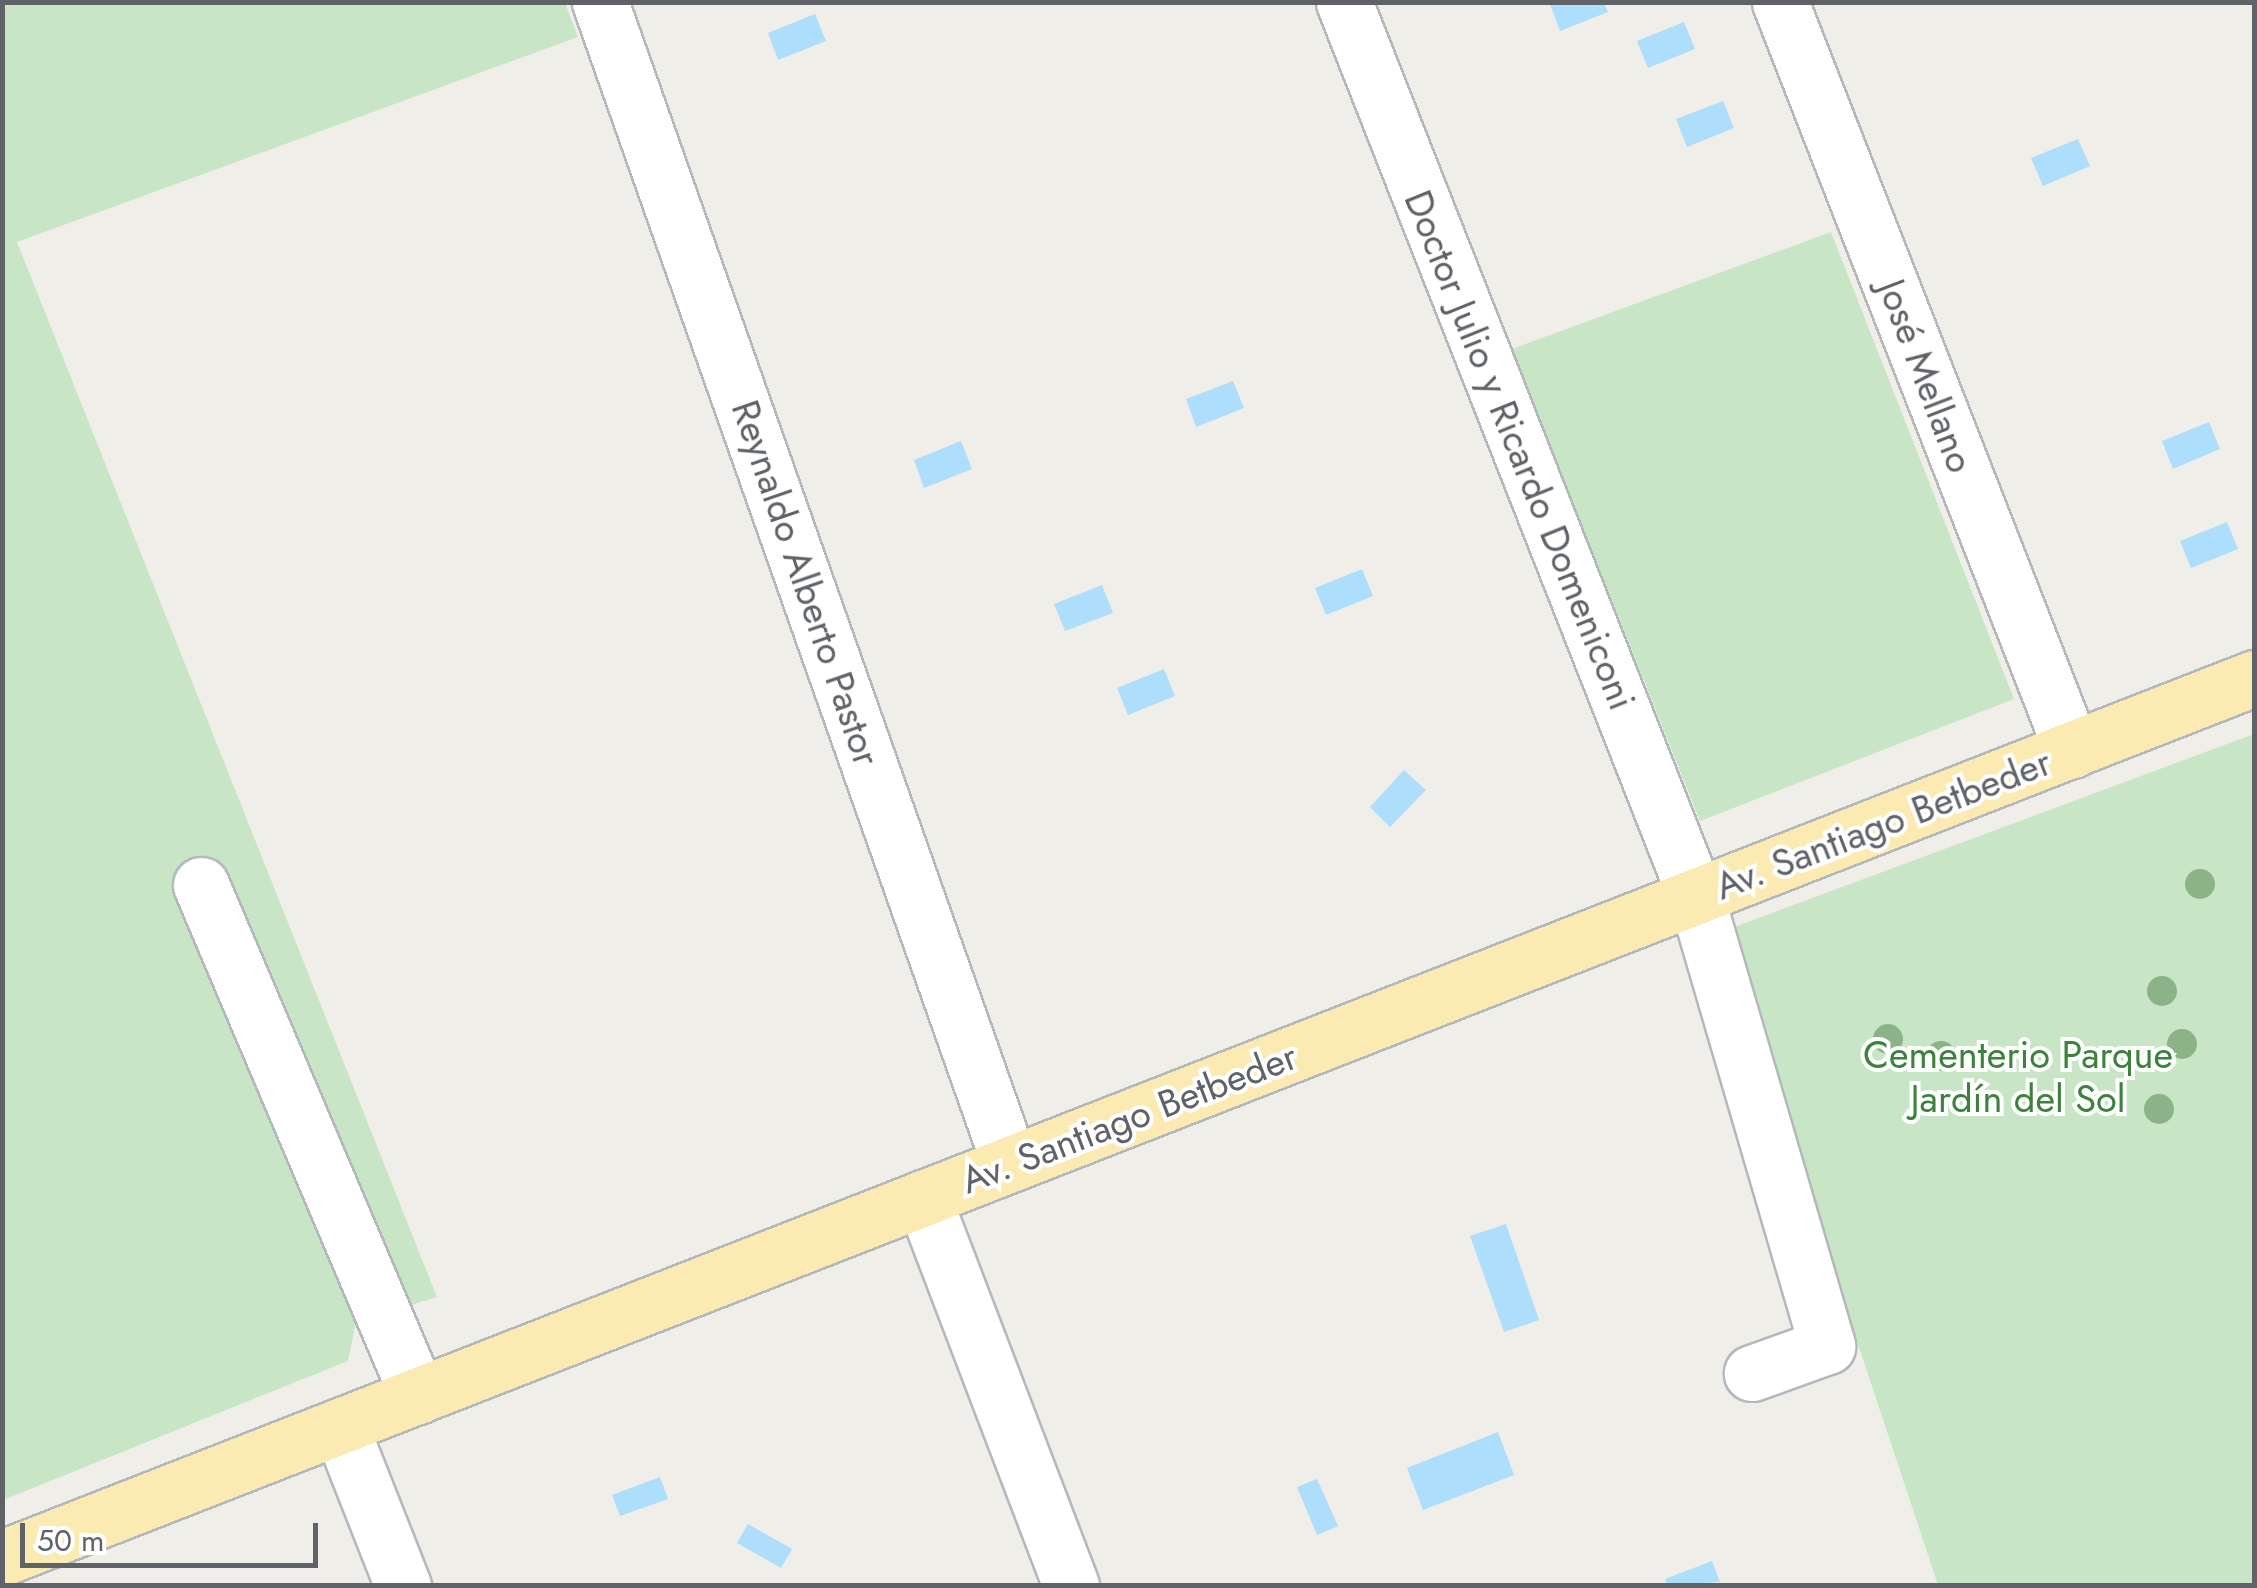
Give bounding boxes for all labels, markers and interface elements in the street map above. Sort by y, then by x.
street label: Doctor Julio y Ricardo Domeniconi [1395,184,1645,716]
street label: José Mellano [1868,273,1984,479]
street label: Reynaldo Alberto Pastor [722,394,890,772]
street label: Av. Santiago Betbeder [1709,739,2057,909]
park label: Cementerio Parque Jardín del Sol [1863,1032,2173,1122]
street label: Av. Santiago Betbeder [955,1033,1303,1203]
scale bar [25,1503,322,1565]
text: 50 m [37,1519,104,1562]

